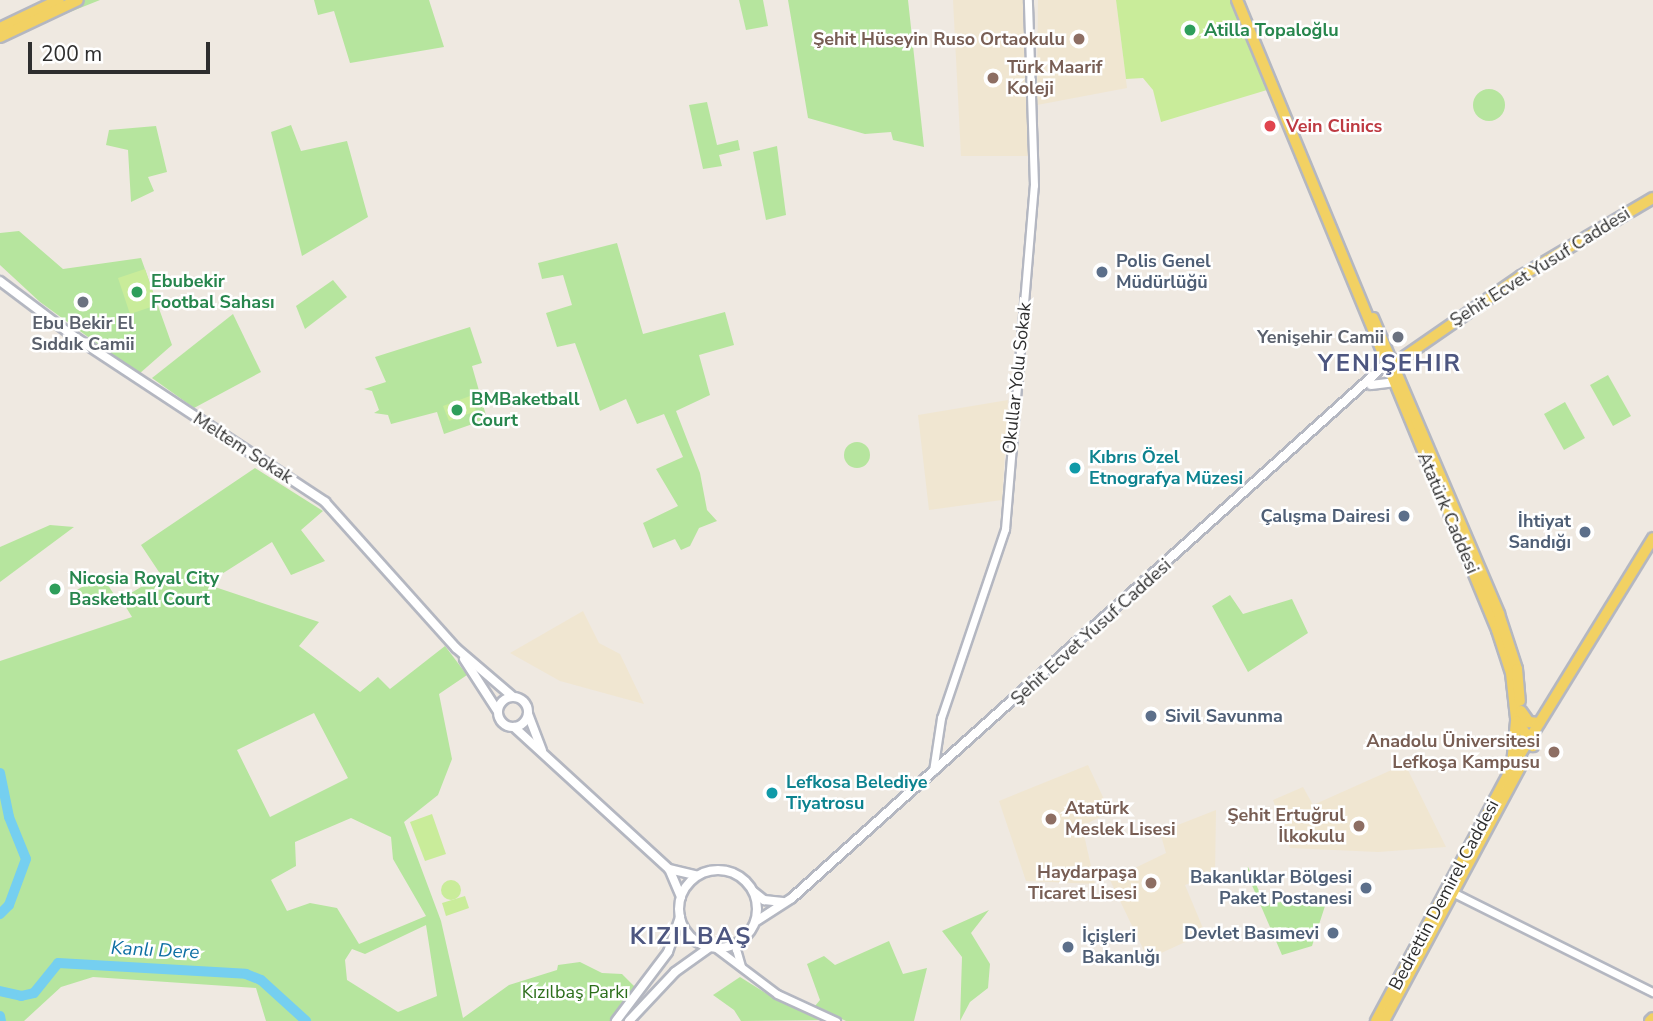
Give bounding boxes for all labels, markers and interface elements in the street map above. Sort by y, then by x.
place label: Atilla Topaloğlu [1204,19,1339,41]
marker: Atilla Topaloğlu [1182,22,1198,38]
scale bar [32,28,214,72]
place label: Şehit Hüseyin Ruso Ortaokulu [813,28,1065,50]
marker: Şehit Hüseyin Ruso Ortaokulu [1071,31,1087,47]
text: 200 m [41,40,102,68]
place label: Türk Maarif Koleji [1007,57,1102,100]
marker: Türk Maarif Koleji [985,70,1001,86]
place label: Vein Clinics [1286,115,1382,137]
marker: Vein Clinics [1260,116,1280,136]
street label: Şehit Ecvet Yusuf Caddesi [1446,203,1634,331]
place label: Polis Genel Müdürlüğü [1116,251,1211,294]
marker: Polis Genel Müdürlüğü [1094,264,1110,280]
place label: Ebubekir Footbal Sahası [151,271,275,314]
marker: Ebubekir Footbal Sahası [129,284,145,300]
marker: Ebu Bekir El Sıddık Camii [75,294,91,310]
street label: Okullar Yolu Sokak [998,301,1036,455]
place label: Ebu Bekir El Sıddık Camii [31,313,135,356]
place label: Yenişehir Camii [1257,326,1384,348]
marker: Yenişehir Camii [1390,329,1406,345]
district label: YENIŞEHIR [1319,350,1461,378]
place label: BMBaketball Court [471,389,579,432]
marker: BMBaketball Court [449,402,465,418]
street label: Meltem Sokak [189,408,297,488]
place label: Kıbrıs Özel Etnografya Müzesi [1089,447,1243,490]
street label: Atatürk Caddesi [1413,449,1483,577]
marker: Kıbrıs Özel Etnografya Müzesi [1067,460,1083,476]
place label: Çalışma Dairesi [1260,505,1390,527]
marker: Çalışma Dairesi [1396,508,1412,524]
place label: İhtiyat Sandığı [1508,511,1571,554]
marker: İhtiyat Sandığı [1577,524,1593,540]
street label: Şehit Ecvet Yusuf Caddesi [1006,554,1176,710]
place label: Nicosia Royal City Basketball Court [69,568,219,610]
marker: Nicosia Royal City Basketball Court [47,581,63,597]
place label: Sivil Savunma [1165,705,1283,727]
marker: Sivil Savunma [1143,708,1159,724]
place label: Anadolu Üniversitesi Lefkoşa Kampusu [1366,731,1540,774]
marker: Anadolu Üniversitesi Lefkoşa Kampusu [1546,744,1562,760]
place label: Lefkosa Belediye Tiyatrosu [786,772,928,814]
marker: Lefkosa Belediye Tiyatrosu [764,785,780,801]
street label: Bedrettin Demirel Caddesi [1385,796,1503,994]
place label: Atatürk Meslek Lisesi [1065,798,1176,840]
place label: Şehit Ertuğrul İlkokulu [1227,805,1345,848]
marker: Atatürk Meslek Lisesi [1043,811,1059,827]
marker: Şehit Ertuğrul İlkokulu [1351,818,1367,834]
place label: Haydarpaşa Ticaret Lisesi [1028,862,1137,904]
place label: Bakanlıklar Bölgesi Paket Postanesi [1190,867,1352,910]
marker: Haydarpaşa Ticaret Lisesi [1143,875,1159,891]
marker: Bakanlıklar Bölgesi Paket Postanesi [1358,880,1374,896]
place label: Devlet Basımevi [1184,922,1319,944]
district label: KIZILBAŞ [631,923,751,951]
marker: Devlet Basımevi [1325,925,1341,941]
place label: İçişleri Bakanlığı [1082,926,1160,968]
water label: Kanlı Dere [110,937,200,965]
marker: İçişleri Bakanlığı [1060,939,1076,955]
park label: Kızılbaş Parkı [522,981,628,1003]

